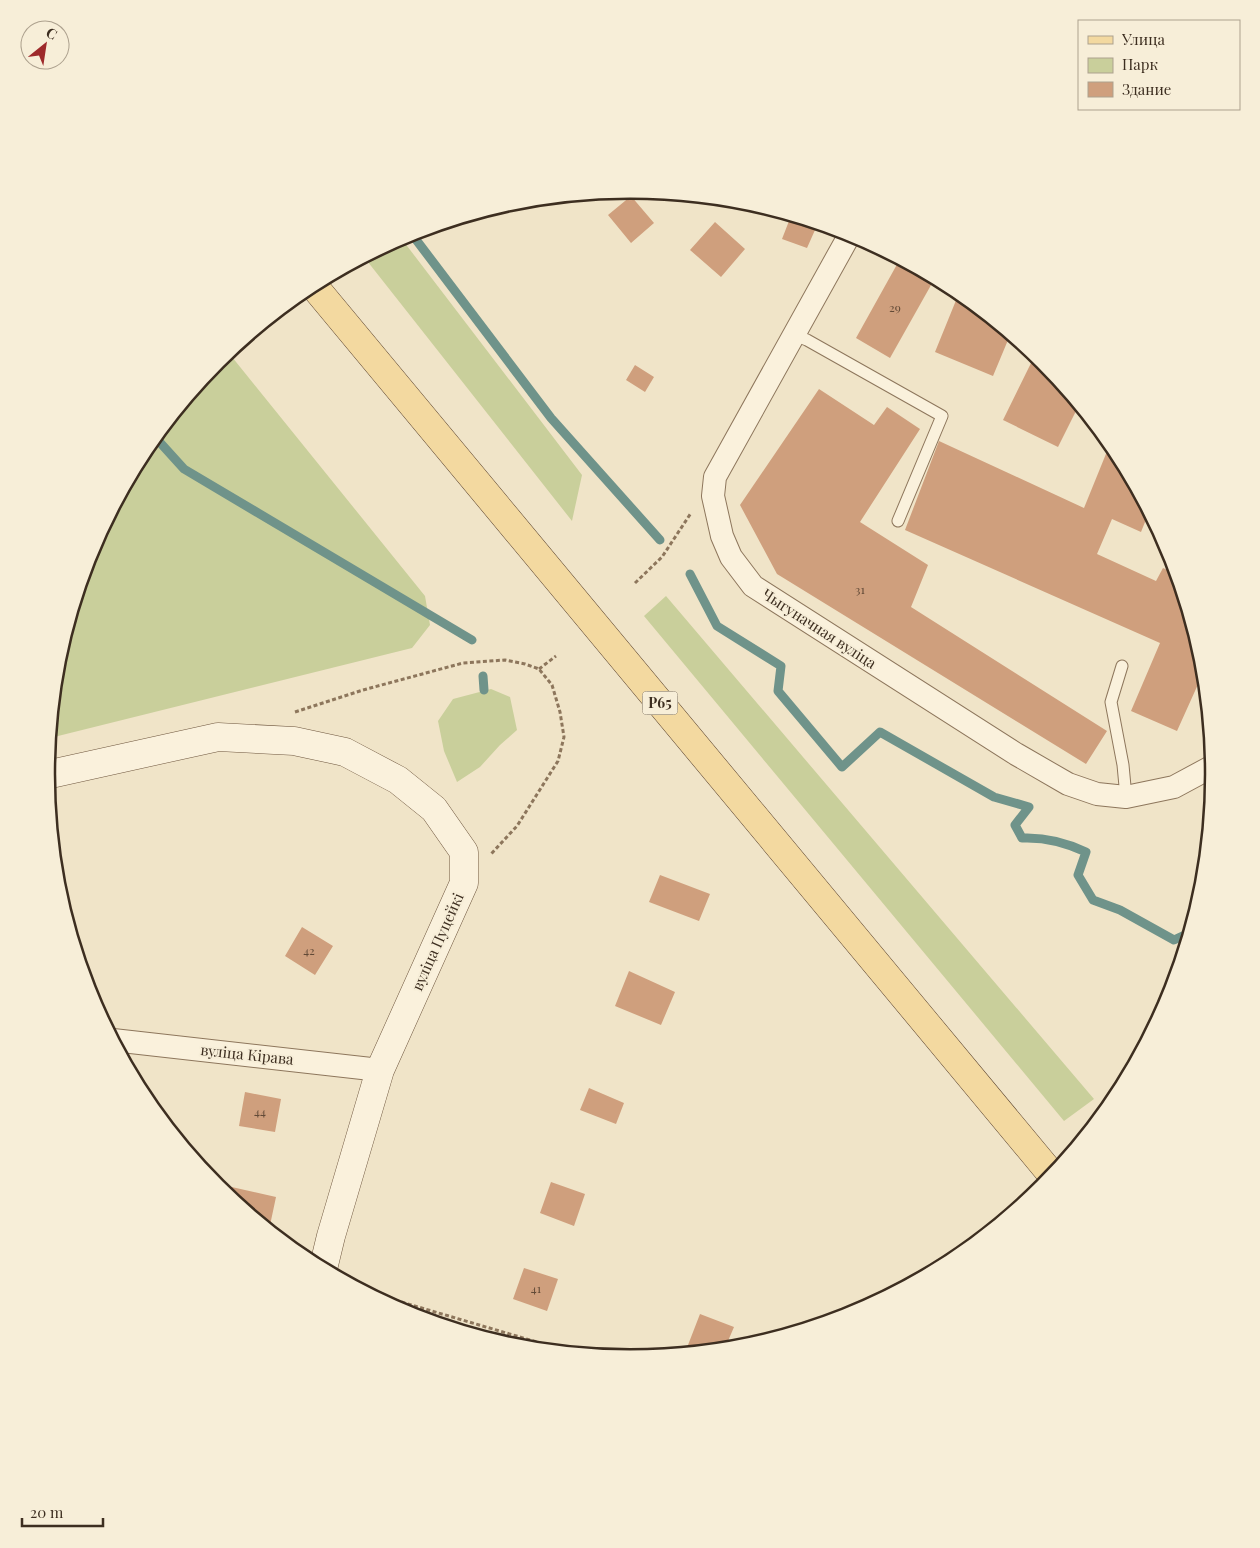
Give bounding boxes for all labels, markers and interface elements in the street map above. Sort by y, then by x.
north arrow [20,20,70,70]
legend [1078,20,1240,110]
text: С [43,23,61,44]
text: Улица [1121,29,1165,49]
text: Парк [1122,54,1158,74]
text: Здание [1122,79,1171,99]
house number: 29 [889,299,901,315]
house number: 31 [855,581,865,597]
street label: Чыгуначная вуліца [759,584,881,673]
road number: Р65 [642,691,678,714]
street label: вуліца Пуцейкі [407,889,468,994]
house number: 42 [303,942,315,958]
street label: вуліца Кірава [199,1039,295,1069]
house number: 44 [254,1103,266,1119]
house number: 41 [531,1280,542,1296]
scale bar [22,1496,104,1528]
text: 20 m [30,1502,64,1522]

